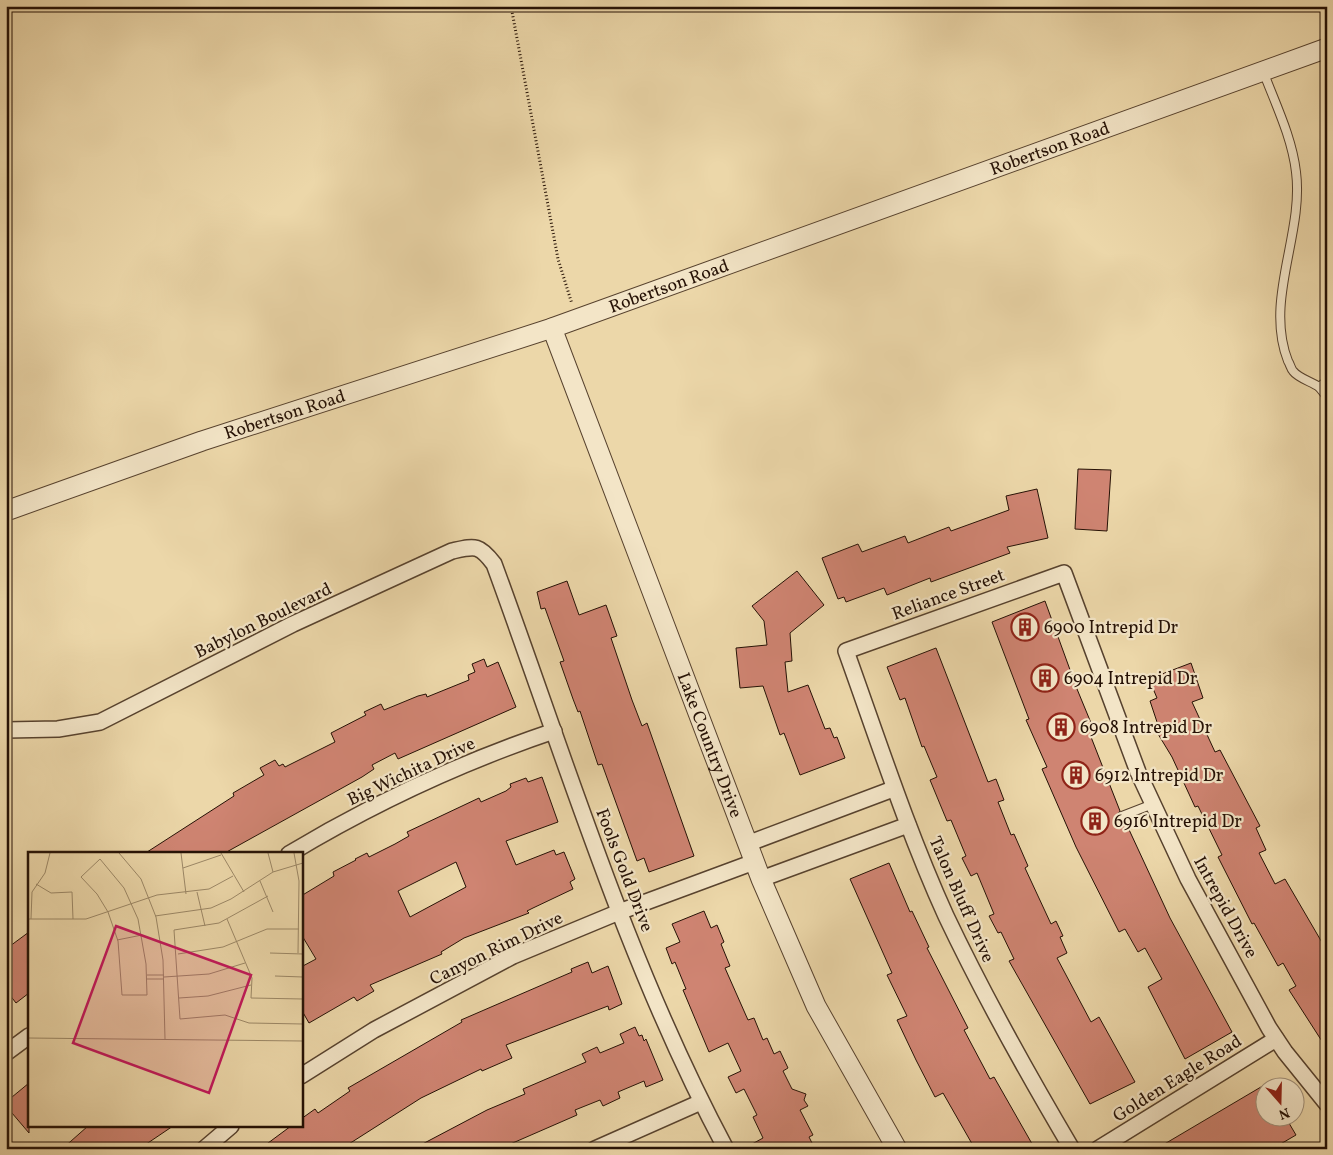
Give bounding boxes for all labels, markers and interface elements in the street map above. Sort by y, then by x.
street label: Robertson Road [987,116,1114,183]
street label: Robertson Road [606,254,733,320]
street label: Robertson Road [221,384,349,447]
street label: Reliance Street [889,563,1008,627]
street label: Babylon Boulevard [191,577,336,665]
building icon: 6900 Intrepid Dr [1010,612,1040,642]
place label: 6900 Intrepid Dr [1044,616,1179,641]
building icon: 6904 Intrepid Dr [1030,663,1060,693]
place label: 6904 Intrepid Dr [1064,667,1198,692]
street label: Lake Country Drive [670,669,748,822]
building icon: 6908 Intrepid Dr [1046,712,1076,742]
place label: 6908 Intrepid Dr [1080,716,1213,741]
street label: Big Wichita Drive [344,732,480,813]
building icon: 6912 Intrepid Dr [1061,760,1091,790]
place label: 6912 Intrepid Dr [1095,764,1224,789]
street label: Fools Gold Drive [589,805,659,936]
building icon: 6916 Intrepid Dr [1080,806,1110,836]
place label: 6916 Intrepid Dr [1114,810,1242,835]
street label: Talon Bluff Drive [922,832,1000,967]
inset map [28,852,302,1128]
street label: Intrepid Drive [1186,852,1263,963]
street label: Canyon Rim Drive [426,906,568,992]
street label: Golden Eagle Road [1108,1029,1247,1129]
north arrow [1256,1078,1306,1128]
text: N [1276,1102,1292,1123]

